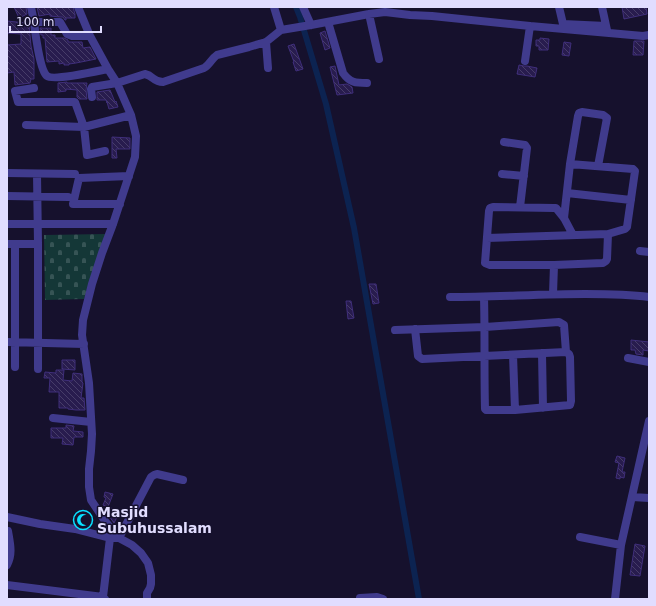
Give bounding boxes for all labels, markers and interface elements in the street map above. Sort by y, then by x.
scale bar [10,8,101,34]
text: 100 m [16,15,54,29]
place label: Masjid Subuhussalam [97,504,212,536]
mosque icon: Masjid Subuhussalam [72,509,94,531]

